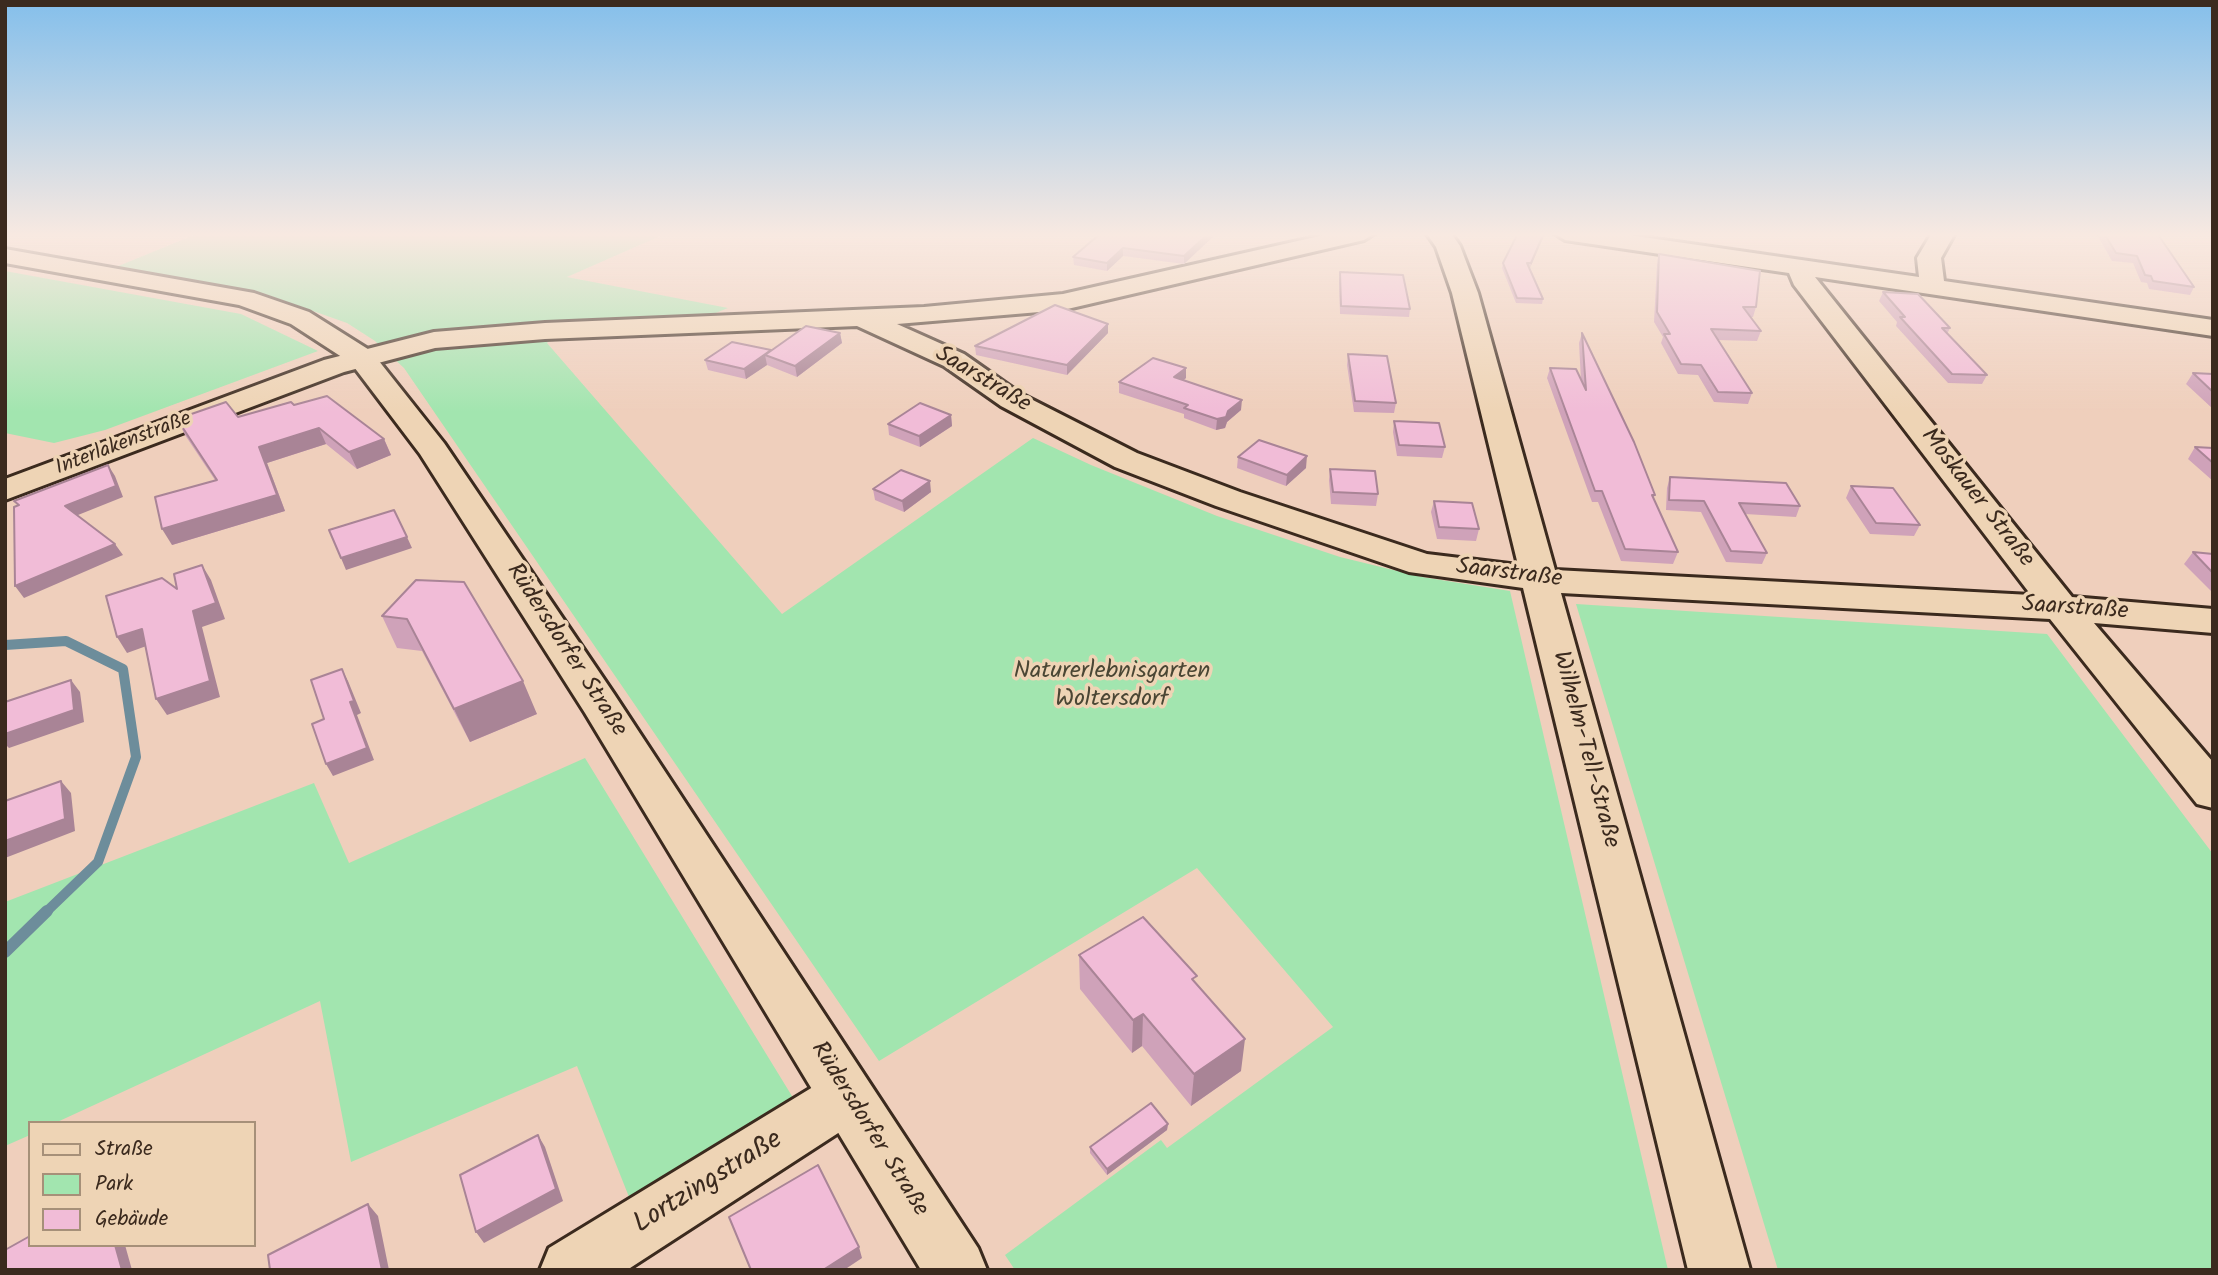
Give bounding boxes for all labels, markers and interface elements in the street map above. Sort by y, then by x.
street label: Saarstraße [929,341,1035,421]
street label: Interlakenstraße [53,408,195,482]
street label: Moskauer Straße [1913,424,2039,574]
street label: Saarstraße [1454,554,1564,596]
street label: Rüdersdorfer Straße [498,559,632,743]
street label: Saarstraße [2021,592,2129,628]
street label: Wilhelm-Tell-Straße [1544,648,1624,852]
park label: Naturerlebnisgarten Woltersdorf [1014,659,1210,715]
street label: Rüdersdorfer Straße [803,1037,933,1223]
legend [28,1121,256,1247]
street label: Lortzingstraße [628,1125,790,1243]
text: Straße [95,1133,153,1166]
text: Park [95,1168,133,1201]
text: Gebäude [95,1203,168,1236]

